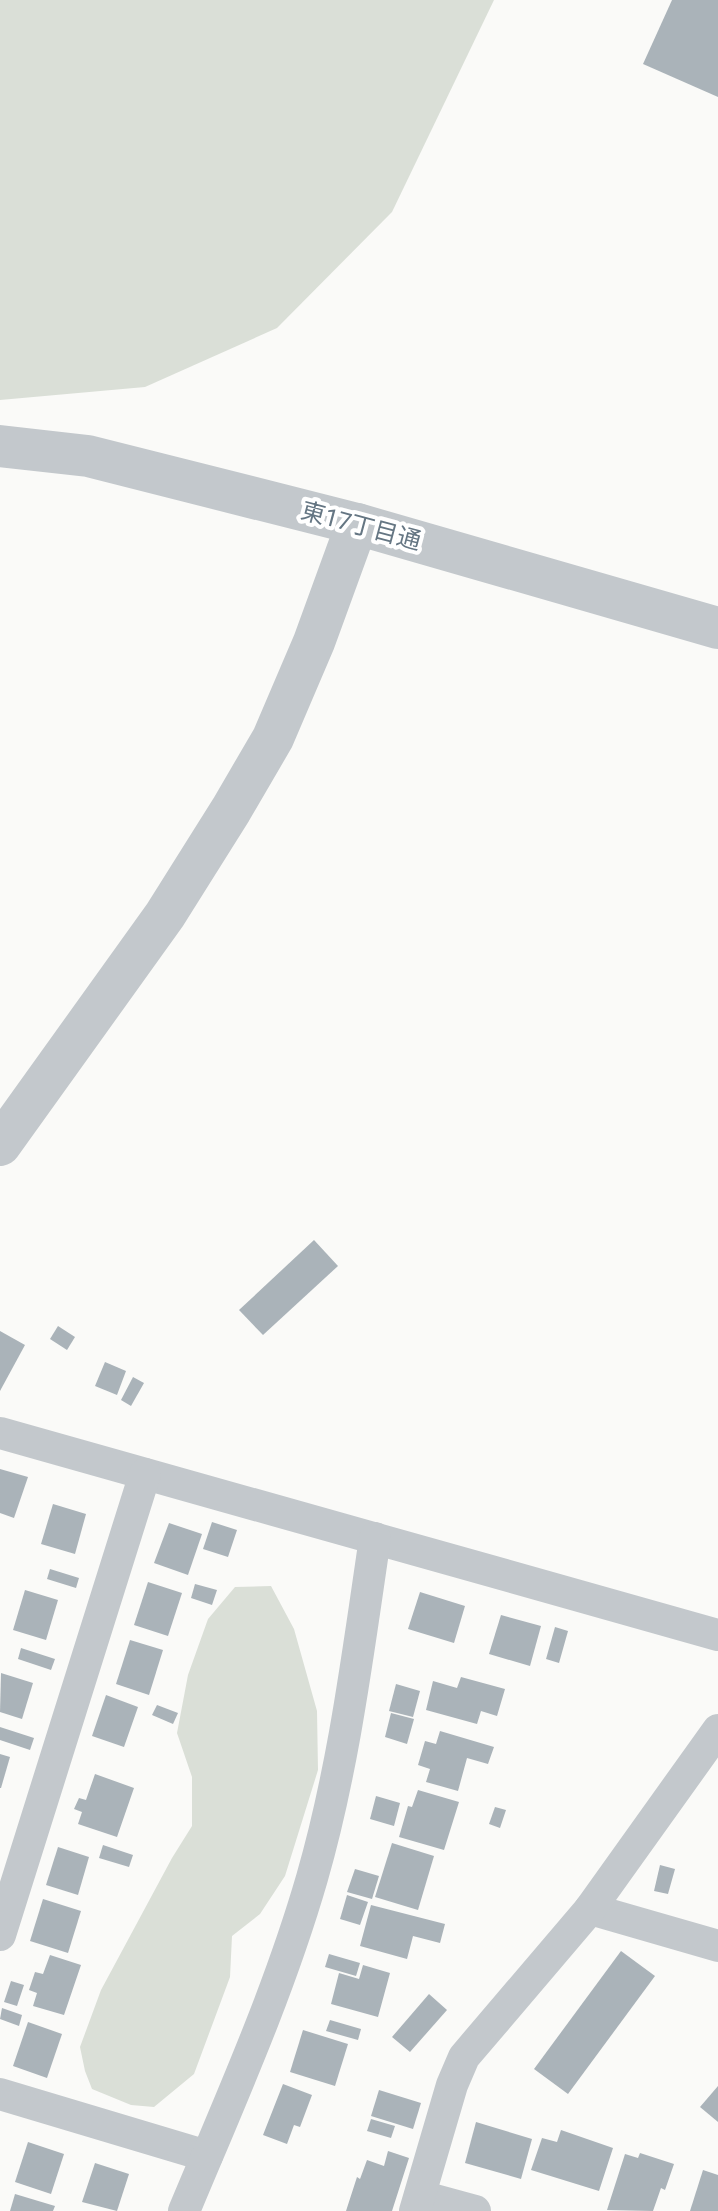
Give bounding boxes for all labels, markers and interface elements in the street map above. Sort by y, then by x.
street label: 東17丁目通 [298,497,424,555]

